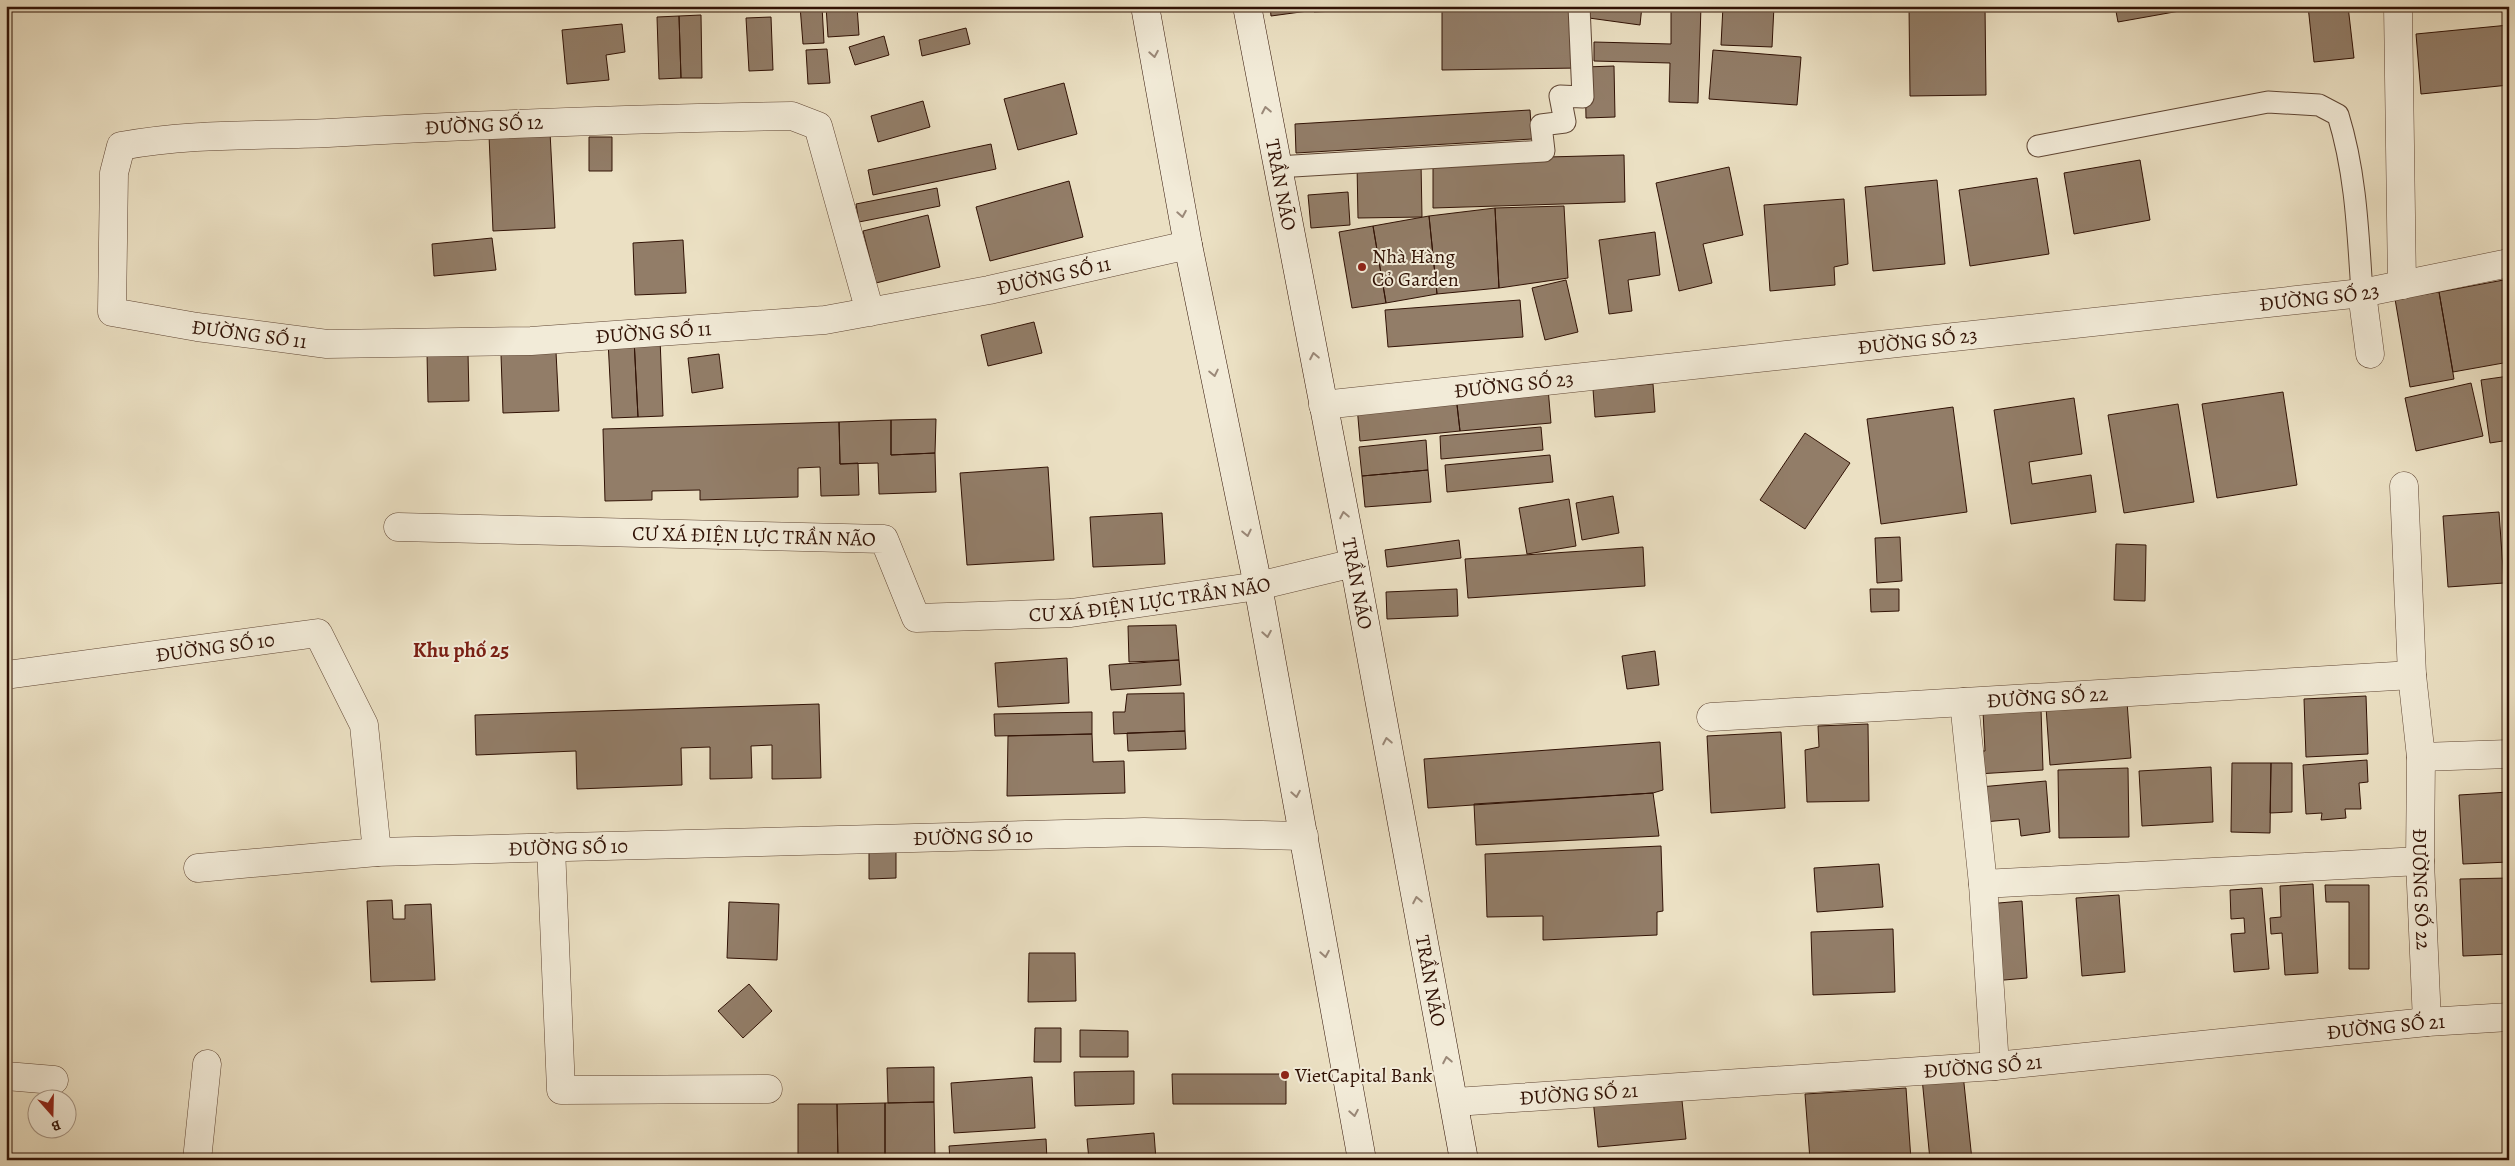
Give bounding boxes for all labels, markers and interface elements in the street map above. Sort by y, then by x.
one-way arrow [1148,50,1158,59]
one-way arrow [1262,106,1272,115]
street label: ĐƯỜNG SỐ 12 [424,108,544,142]
street label: TRẦN NÃO [1259,137,1303,233]
one-way arrow [1177,210,1187,219]
place label: Nhà Hàng Cỏ Garden [1372,243,1459,293]
street label: ĐƯỜNG SỐ 11 [994,249,1113,301]
marker: Nhà Hàng Cỏ Garden [1356,261,1368,273]
street label: ĐƯỜNG SỐ 23 [2258,276,2381,317]
street label: ĐƯỜNG SỐ 11 [190,313,309,355]
street label: ĐƯỜNG SỐ 11 [595,315,712,350]
street label: ĐƯỜNG SỐ 23 [1856,321,1979,361]
one-way arrow [1309,351,1319,360]
street label: ĐƯỜNG SỐ 23 [1453,365,1575,404]
one-way arrow [1208,369,1219,378]
one-way arrow [1340,511,1350,520]
street label: CƯ XÁ ĐIỆN LỰC TRẦN NÃO [632,519,876,552]
one-way arrow [1242,528,1252,537]
street label: TRẦN NÃO [1336,535,1379,632]
street label: CƯ XÁ ĐIỆN LỰC TRẦN NÃO [1028,570,1273,628]
street label: ĐƯỜNG SỐ 10 [154,625,276,668]
one-way arrow [1262,629,1272,638]
district label: Khu phố 25 [413,636,509,664]
street label: ĐƯỜNG SỐ 22 [1986,680,2109,714]
one-way arrow [1382,736,1392,745]
one-way arrow [1291,789,1301,798]
street label: ĐƯỜNG SỐ 10 [913,821,1033,852]
street label: ĐƯỜNG SỐ 22 [2406,829,2437,951]
street label: ĐƯỜNG SỐ 10 [508,832,628,862]
one-way arrow [1412,896,1422,905]
street label: TRẦN NÃO [1409,933,1453,1029]
one-way arrow [1320,949,1330,958]
street label: ĐƯỜNG SỐ 21 [2325,1007,2446,1046]
street label: ĐƯỜNG SỐ 21 [1923,1048,2043,1084]
one-way arrow [1442,1056,1452,1064]
place label: VietCapital Bank [1294,1062,1433,1089]
marker: VietCapital Bank [1279,1069,1291,1081]
street label: ĐƯỜNG SỐ 21 [1519,1076,1639,1111]
north arrow [28,1088,78,1138]
one-way arrow [1348,1109,1358,1118]
text: B [49,1115,64,1136]

